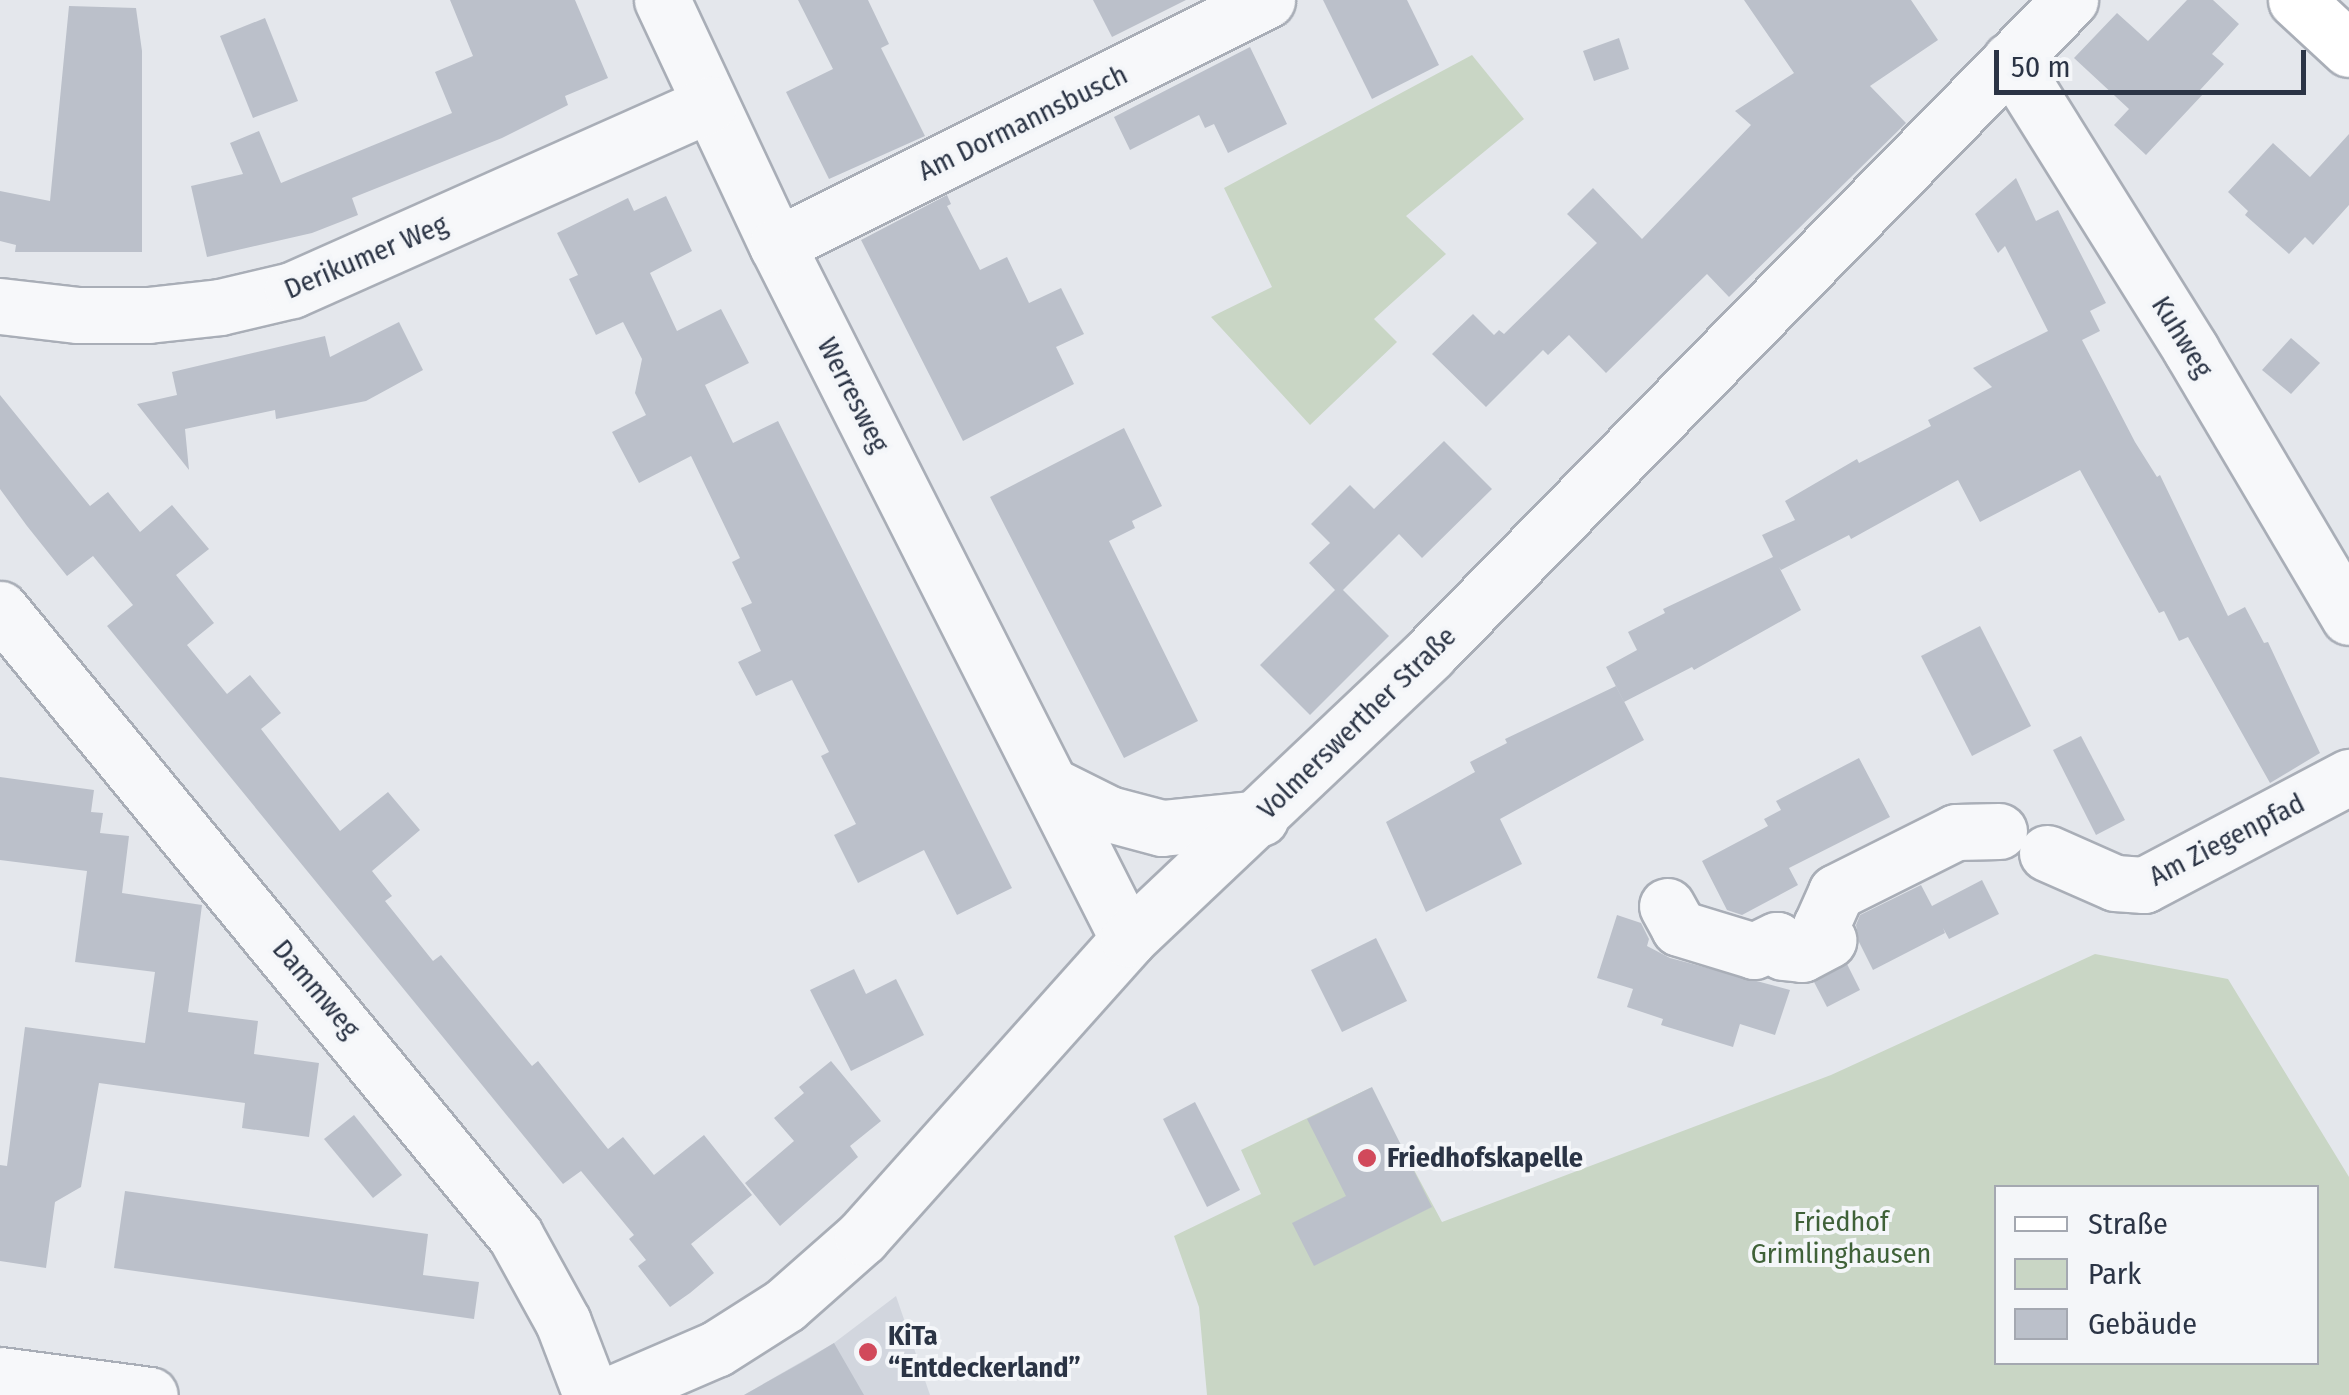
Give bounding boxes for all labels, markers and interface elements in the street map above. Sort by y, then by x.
scale bar [1999,30,2312,92]
text: 50 m [2011,49,2071,85]
street label: Am Dormannsbusch [913,58,1133,188]
street label: Derikumer Weg [279,208,453,306]
street label: Kuhweg [2144,290,2220,384]
street label: Werresweg [810,332,896,458]
street label: Volmerswerther Straße [1251,620,1463,826]
street label: Am Ziegenpfad [2144,786,2310,894]
street label: Dammweg [265,933,367,1045]
place label: Friedhofskapelle [1387,1141,1583,1175]
marker: Friedhofskapelle [1356,1147,1378,1169]
legend [1994,1185,2319,1365]
park label: Friedhof Grimlinghausen [1751,1205,1931,1271]
text: Straße [2088,1206,2168,1242]
text: Park [2088,1256,2141,1292]
text: Gebäude [2088,1306,2197,1342]
place label: KiTa “Entdeckerland” [888,1319,1081,1385]
marker: KiTa “Entdeckerland” [857,1341,879,1363]

